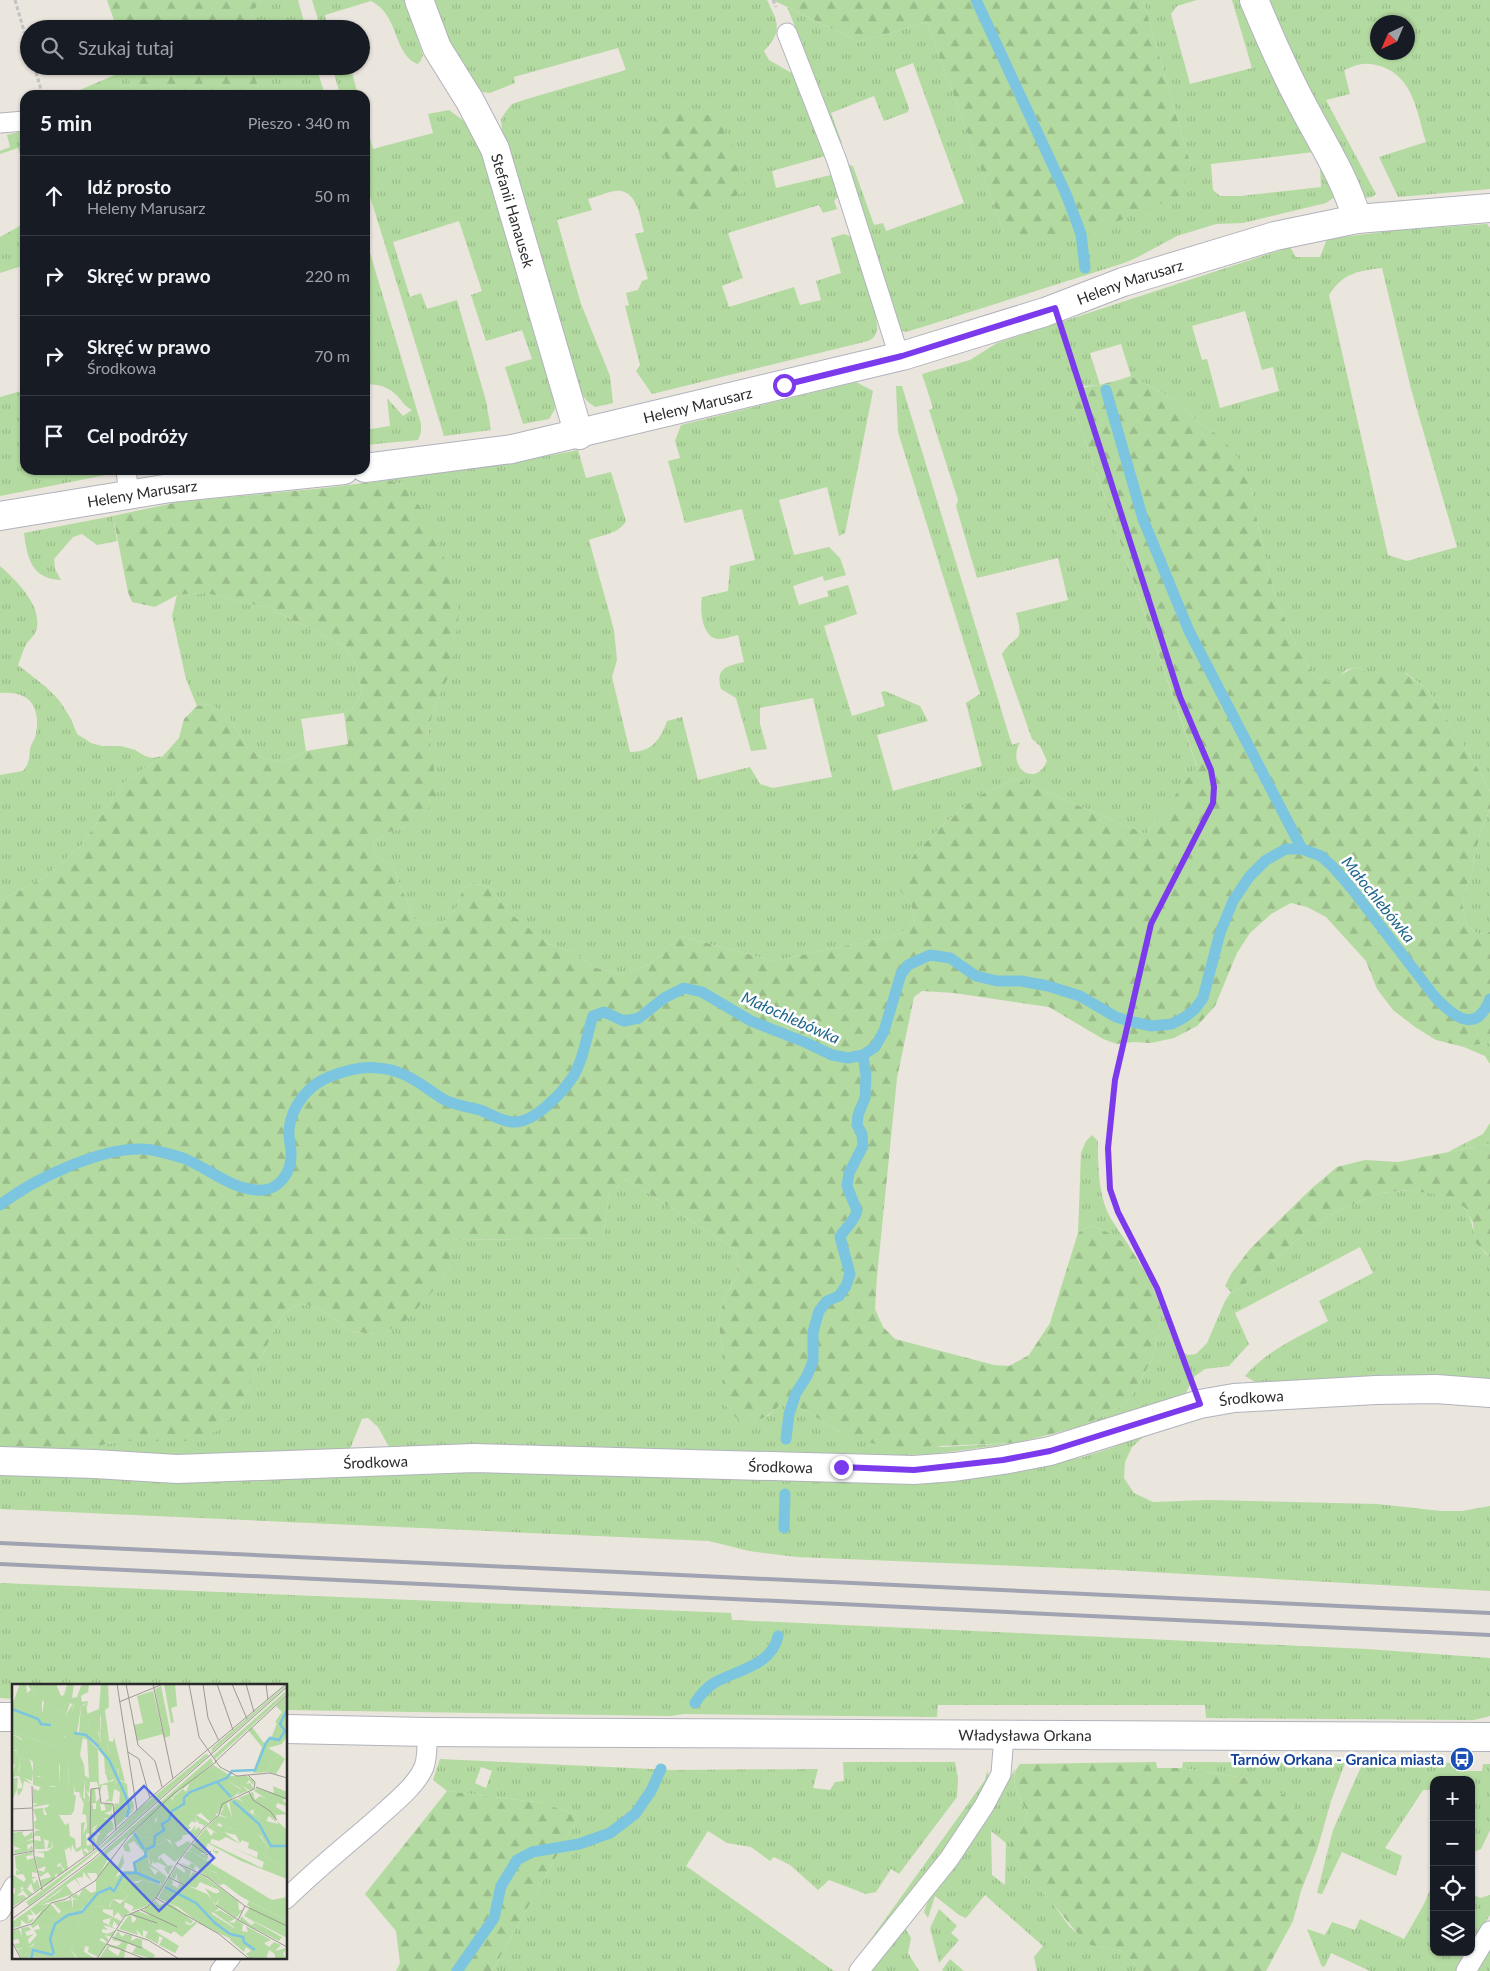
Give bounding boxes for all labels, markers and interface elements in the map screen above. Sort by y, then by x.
north arrow [1370,15,1415,60]
search box [20,20,370,75]
icon: search [38,34,66,62]
text: Szukaj tutaj [78,36,174,59]
text: 5 min [40,110,92,135]
text: Pieszo · 340 m [248,113,350,132]
street label: Stefanii Hanausek [488,151,538,270]
text: Idź prosto [87,175,171,198]
icon: ahead [40,182,68,210]
text: 50 m [314,186,350,205]
text: Heleny Marusarz [87,198,206,217]
street label: Heleny Marusarz [1074,255,1185,308]
icon: right [40,262,68,290]
text: Skręć w prawo [87,264,211,287]
text: 220 m [305,266,350,285]
text: Skręć w prawo [87,335,211,358]
icon: right [40,342,68,370]
text: 70 m [314,346,350,365]
text: Środkowa [87,358,156,377]
route start [773,374,796,397]
street label: Heleny Marusarz [641,383,754,426]
icon: arrive [40,422,68,450]
text: Cel podróży [87,424,188,447]
street label: Heleny Marusarz [86,476,198,511]
water label: Małochlebówka [1338,852,1420,946]
water label: Małochlebówka [739,987,843,1047]
street label: Środkowa [1217,1386,1284,1409]
street label: Środkowa [343,1451,408,1472]
street label: Środkowa [748,1456,813,1476]
route end [830,1456,853,1479]
inset map [12,1684,288,1958]
street label: Władysława Orkana [958,1725,1092,1744]
bus stop icon: Tarnów Orkana - Granica miasta [1449,1746,1475,1772]
place label: Tarnów Orkana - Granica miasta [1231,1750,1444,1768]
map controls [1430,1776,1475,1956]
button: + [1430,1776,1475,1821]
button: − [1430,1821,1475,1866]
button: locate [1430,1866,1475,1911]
button: layers [1430,1911,1475,1956]

